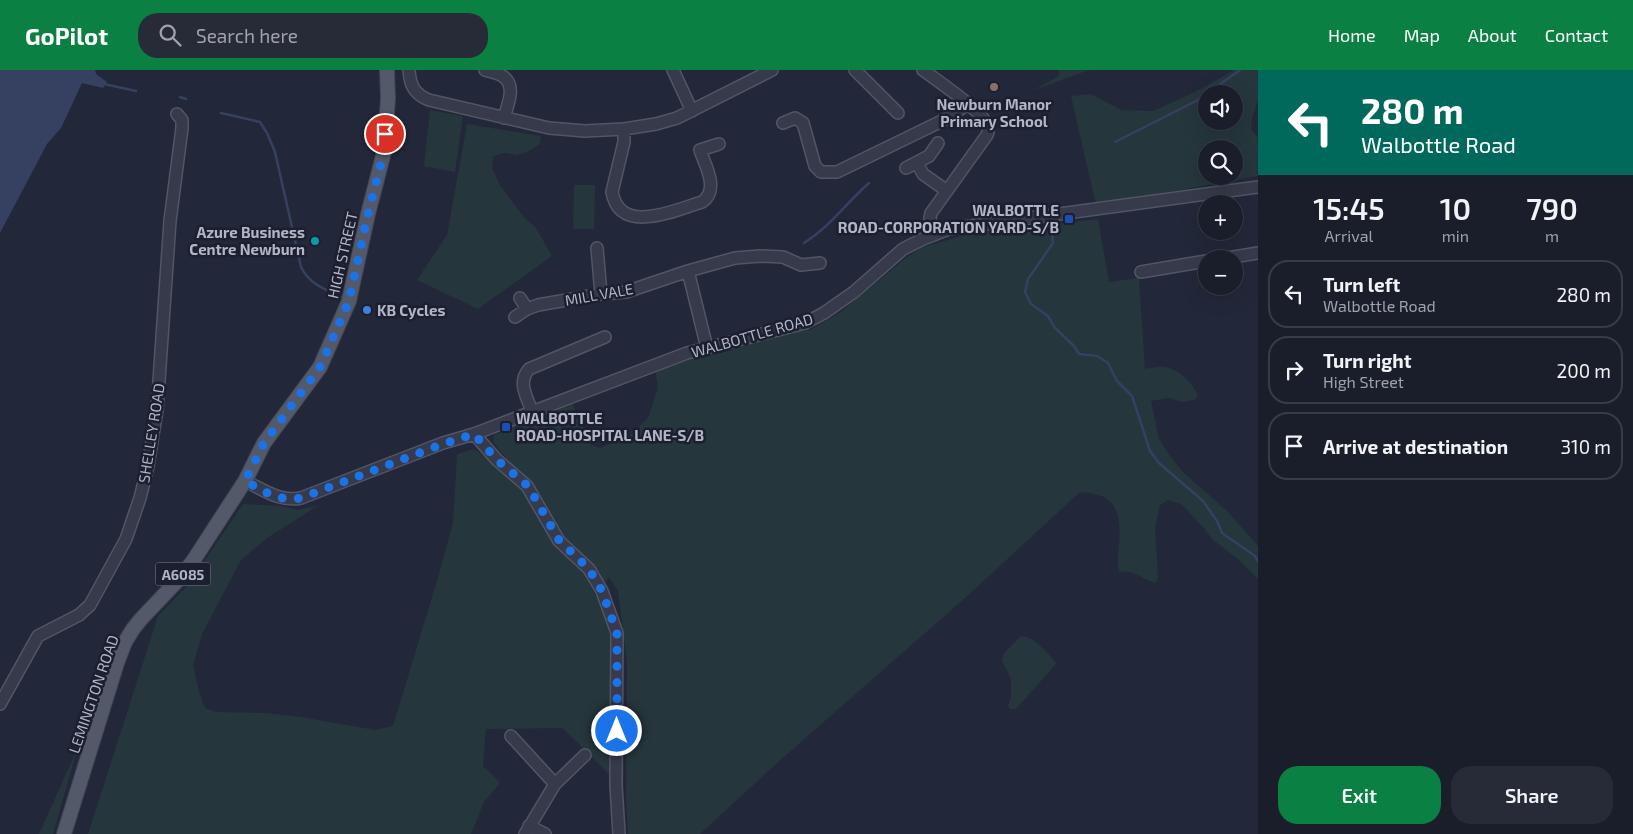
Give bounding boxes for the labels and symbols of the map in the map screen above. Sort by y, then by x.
marker: Newburn Manor Primary School [988,81,1000,93]
place label: Newburn Manor Primary School [936,95,1052,131]
pin [364,113,406,155]
place label: WALBOTTLE ROAD-CORPORATION YARD-S/B [838,201,1059,236]
street label: HIGH STREET [323,210,361,300]
marker: WALBOTTLE ROAD-CORPORATION YARD-S/B [1063,213,1075,225]
place label: Azure Business Centre Newburn [189,223,305,258]
marker: Azure Business Centre Newburn [309,235,321,247]
street label: MILL VALE [563,279,635,309]
place label: KB Cycles [377,301,445,320]
marker: KB Cycles [361,304,373,316]
street label: WALBOTTLE ROAD [689,309,815,361]
street label: SHELLEY ROAD [134,382,168,484]
place label: WALBOTTLE ROAD-HOSPITAL LANE-S/B [516,409,704,444]
marker: WALBOTTLE ROAD-HOSPITAL LANE-S/B [500,421,512,433]
road number: A6085 [156,562,210,586]
street label: LEMINGTON ROAD [64,632,122,756]
position arrow [590,704,642,756]

